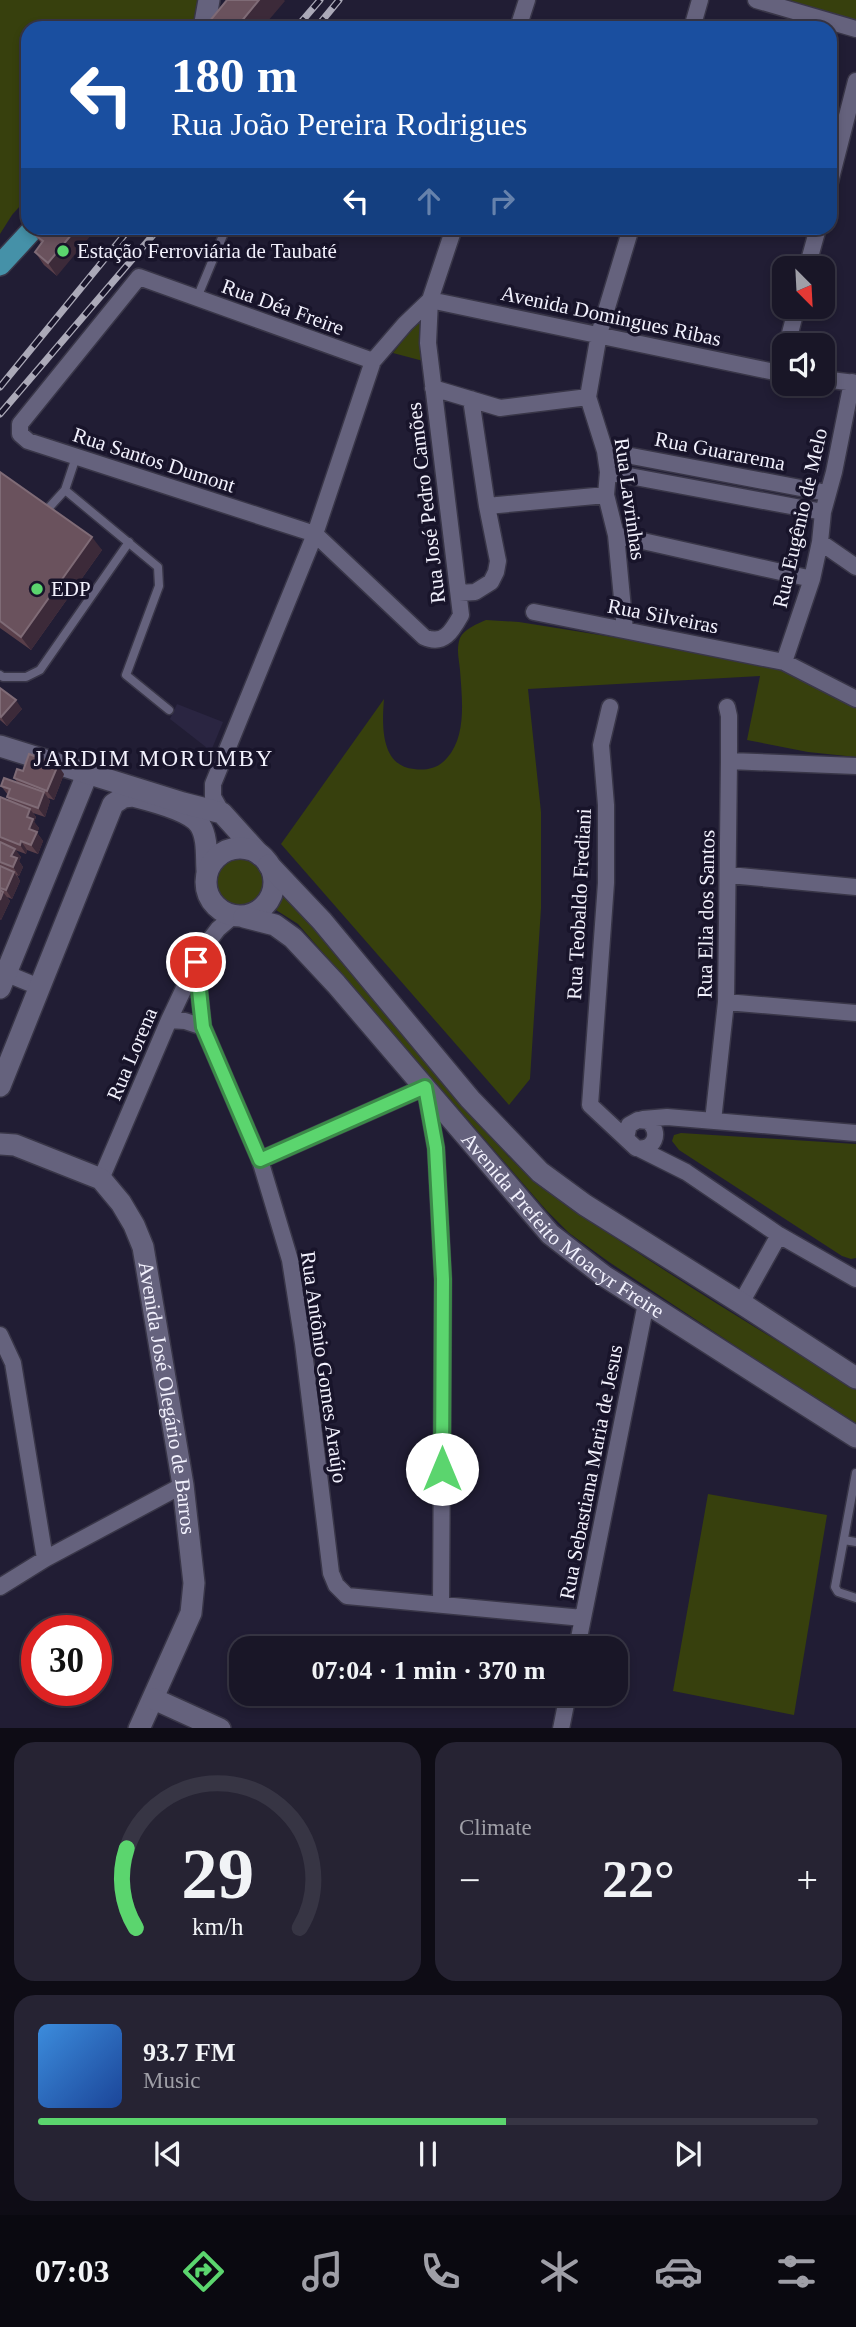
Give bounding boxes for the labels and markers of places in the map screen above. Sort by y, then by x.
place label: Estação Ferroviária de Taubaté [77,239,337,263]
marker: Estação Ferroviária de Taubaté [55,243,71,259]
place label: EDP [51,577,91,601]
marker: EDP [29,581,45,597]
pin [166,932,226,992]

